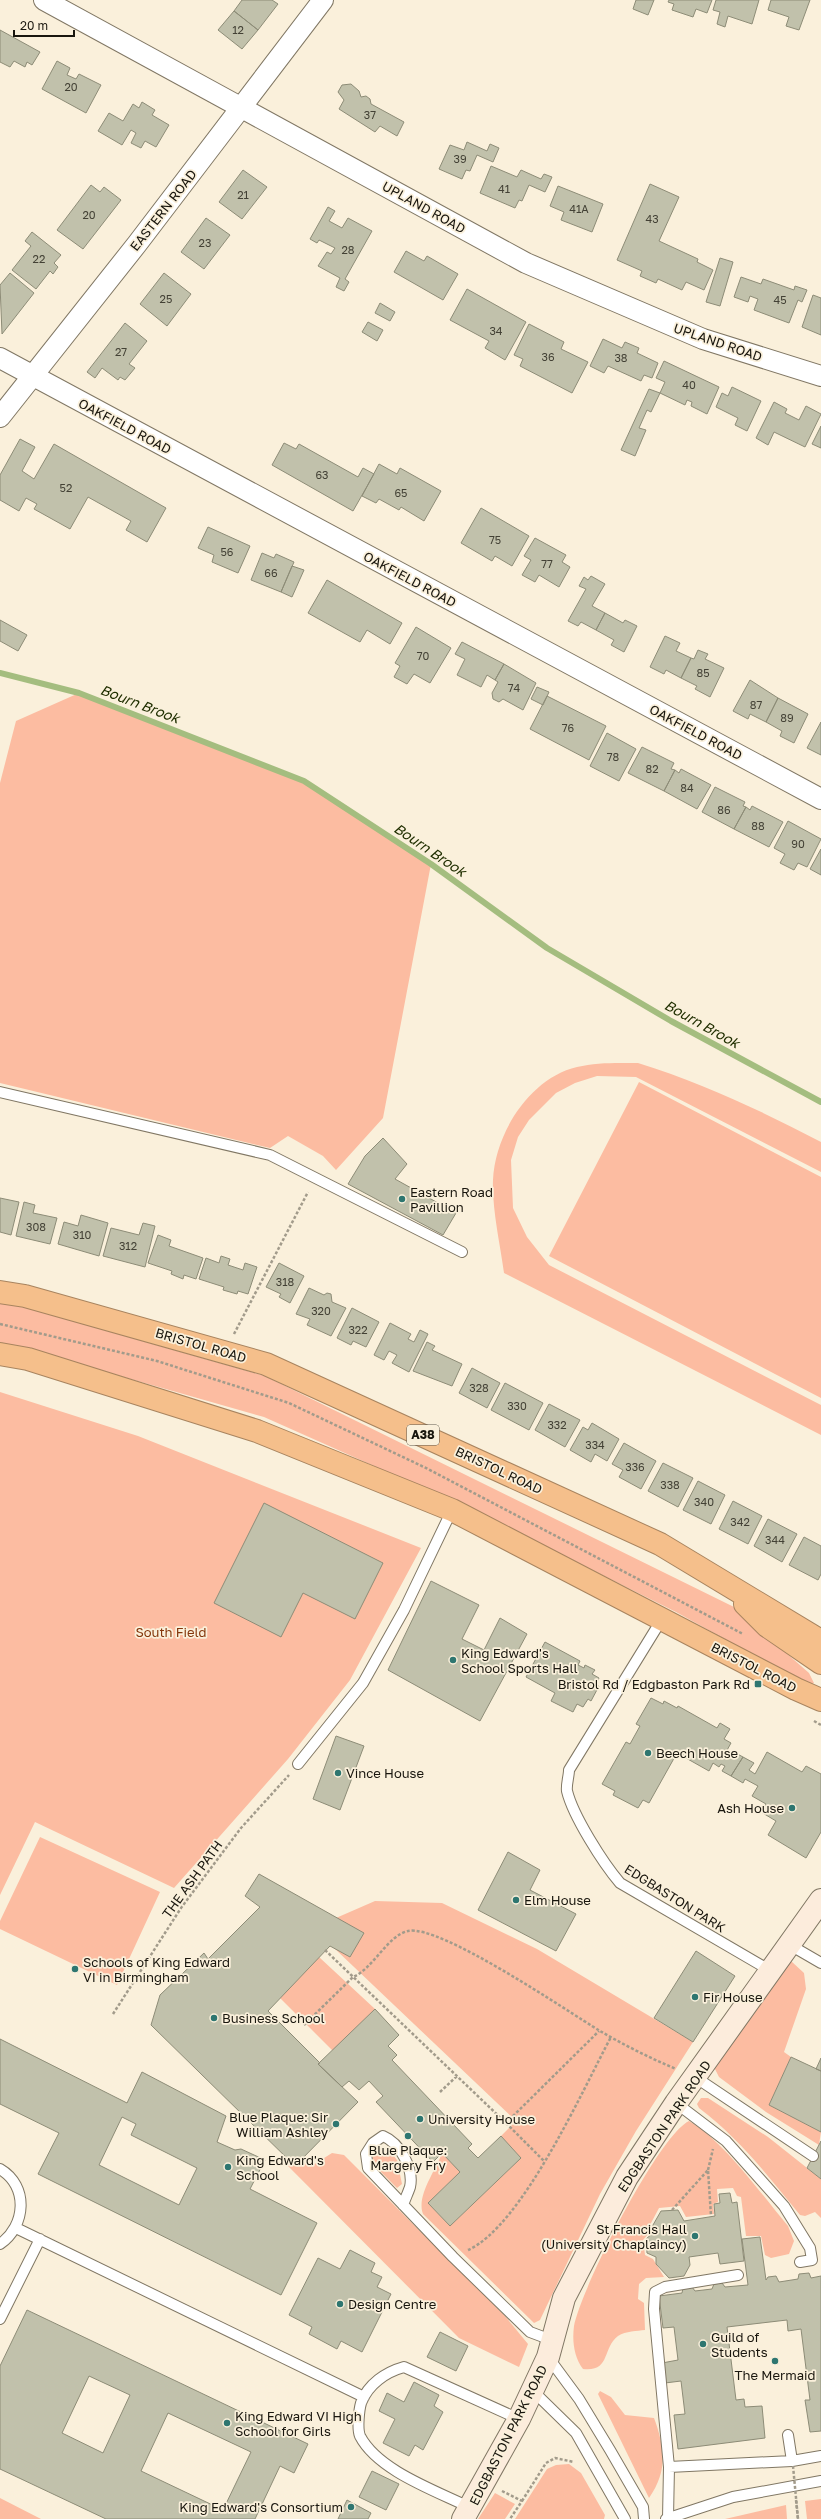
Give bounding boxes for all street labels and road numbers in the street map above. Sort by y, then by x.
street label: EASTERN ROAD [126,166,200,254]
street label: UPLAND ROAD [380,178,468,236]
street label: UPLAND ROAD [672,319,764,365]
street label: OAKFIELD ROAD [76,395,174,457]
street label: OAKFIELD ROAD [361,548,459,610]
street label: OAKFIELD ROAD [647,701,745,763]
street label: BRISTOL ROAD [154,1324,248,1366]
road number: A38 [407,1425,439,1445]
street label: BRISTOL ROAD [453,1443,545,1497]
street label: BRISTOL ROAD [709,1639,799,1695]
street label: THE ASH PATH [158,1837,226,1921]
street label: EDGBASTON PARK [622,1860,728,1936]
street label: EDGBASTON PARK ROAD [614,2057,714,2195]
street label: EDGBASTON PARK ROAD [466,2362,550,2508]

